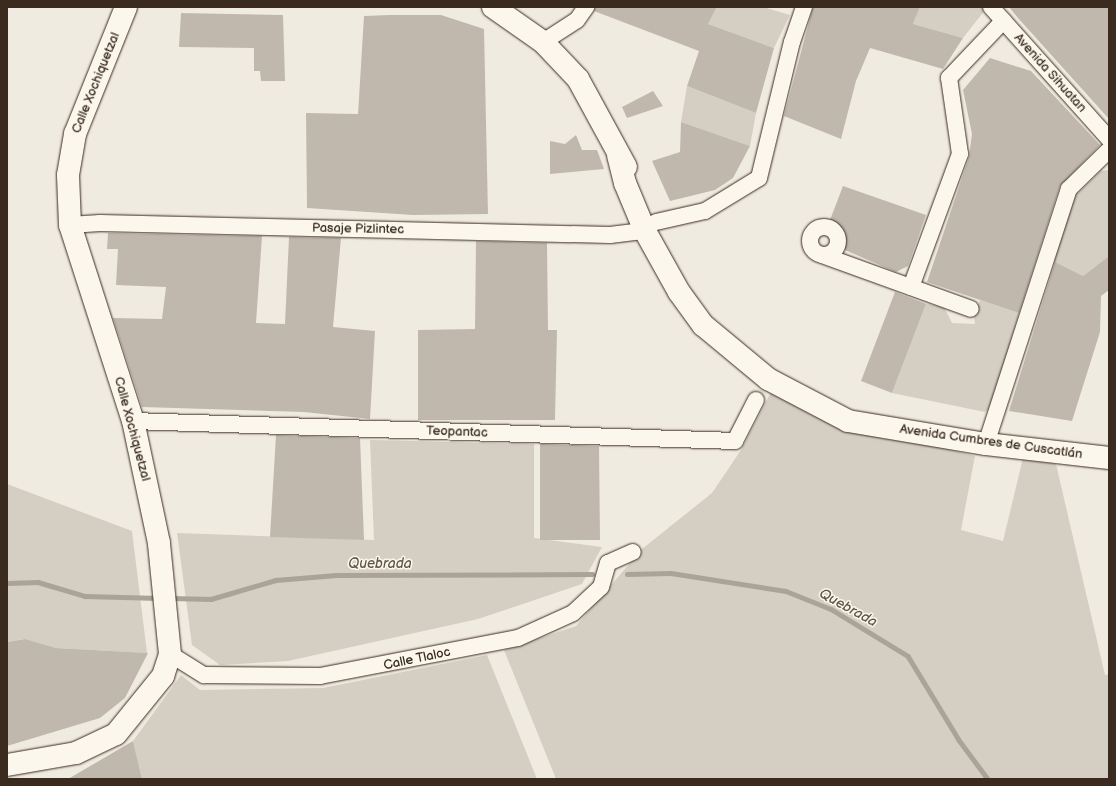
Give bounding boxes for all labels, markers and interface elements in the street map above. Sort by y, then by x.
street label: Calle Xochiquetzal [69,30,123,136]
street label: Avenida Sihuatan [1010,30,1090,116]
street label: Pasaje Pizlintec [312,220,404,238]
street label: Calle Xochiquetzal [110,375,154,483]
street label: Avenida Cumbres de Cuscatlán [899,421,1083,463]
street label: Teopantac [426,423,488,441]
water label: Quebrada [348,556,412,572]
water label: Quebrada [816,585,880,631]
street label: Calle Tlaloc [382,644,452,674]

